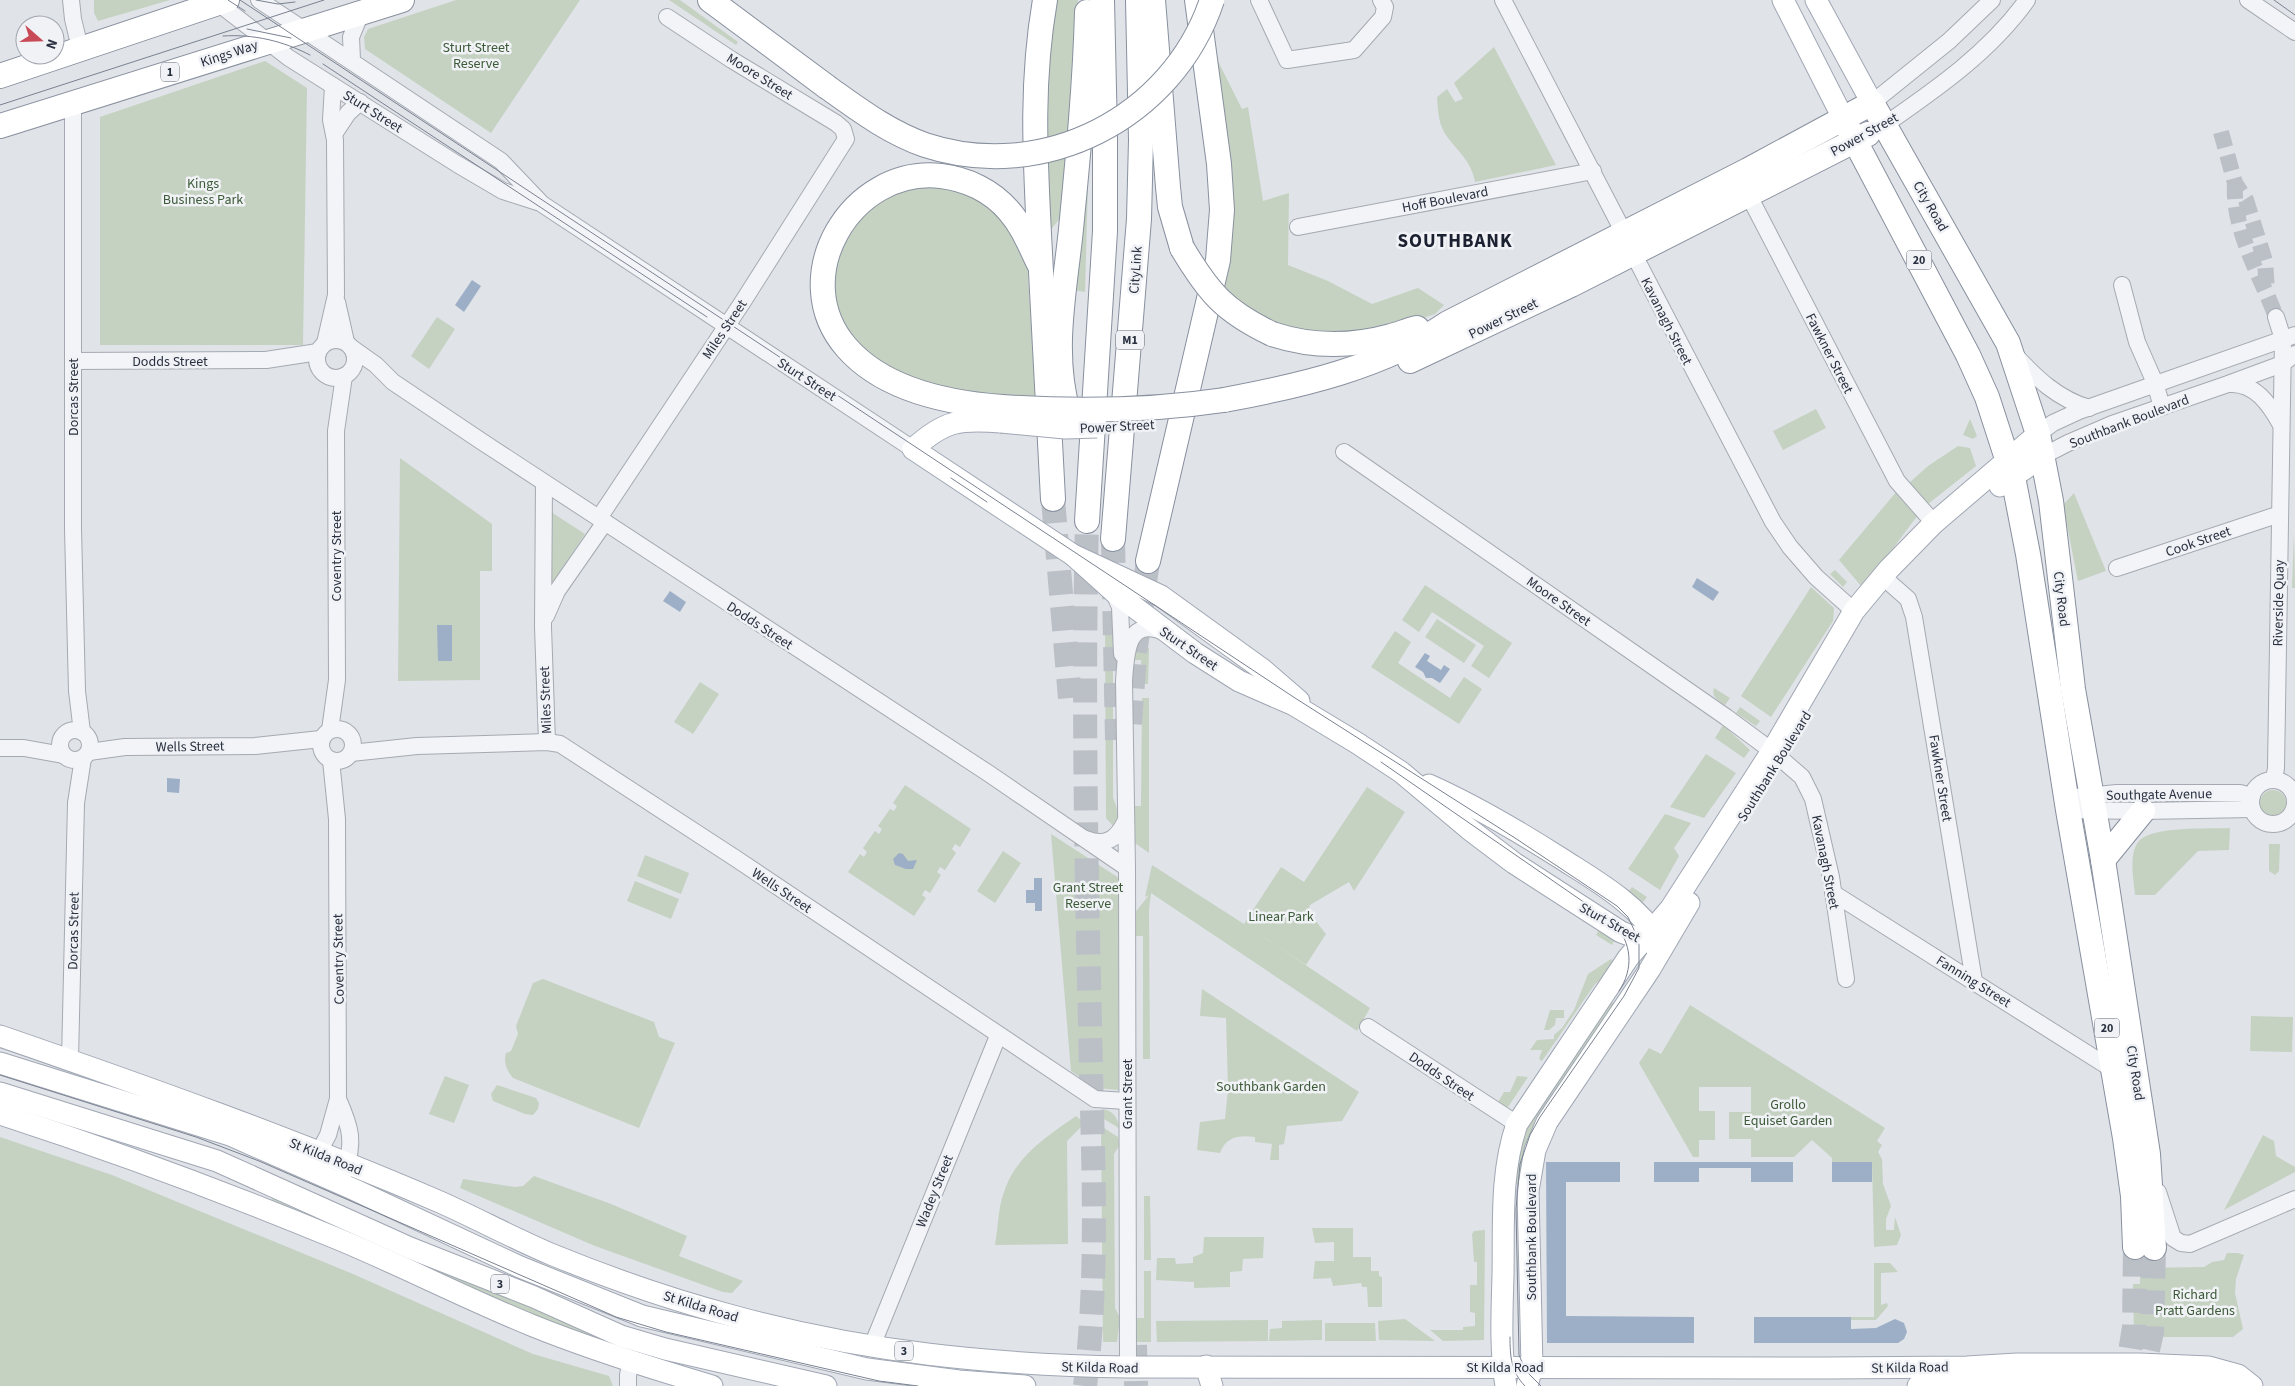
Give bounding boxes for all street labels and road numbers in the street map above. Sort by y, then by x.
street label: Kings Way [198,35,261,73]
street label: Moore Street [722,49,797,105]
road number: 1 [161,62,179,82]
street label: Sturt Street [339,86,406,138]
street label: Power Street [1827,108,1902,162]
street label: City Road [1908,177,1953,236]
street label: Hoff Boulevard [1400,182,1490,218]
street label: CityLink [1124,246,1148,294]
road number: 20 [1906,250,1932,270]
street label: Kavanagh Street [1635,274,1697,369]
street label: Power Street [1465,293,1542,344]
street label: Miles Street [698,296,752,363]
street label: Fawkner Street [1800,310,1858,397]
road number: M1 [1116,330,1144,350]
street label: Dodds Street [132,352,208,372]
street label: Sturt Street [773,353,840,407]
street label: Dorcas Street [64,358,84,436]
street label: Southbank Boulevard [2067,390,2192,454]
street label: Power Street [1079,415,1155,439]
street label: Coventry Street [327,510,347,601]
street label: Cook Street [2163,521,2234,562]
street label: Riverside Quay [2268,559,2290,647]
street label: City Road [2048,570,2074,628]
street label: Moore Street [1522,572,1595,632]
street label: Dodds Street [722,597,797,655]
street label: Sturt Street [1155,622,1222,676]
street label: Miles Street [535,665,557,734]
street label: Southbank Boulevard [1733,707,1817,826]
street label: Fawkner Street [1923,733,1957,823]
street label: Wells Street [155,736,225,758]
street label: Southgate Avenue [2106,784,2212,806]
street label: Kavanagh Street [1806,813,1844,911]
street label: Wells Street [747,863,816,919]
street label: Dorcas Street [63,892,85,970]
street label: Sturt Street [1575,898,1644,948]
street label: Coventry Street [328,913,350,1005]
street label: Fanning Street [1932,951,2015,1013]
road number: 20 [2094,1018,2120,1038]
street label: City Road [2121,1044,2149,1102]
street label: Dodds Street [1405,1047,1479,1106]
street label: Grant Street [1118,1058,1138,1129]
street label: St Kilda Road [286,1133,365,1181]
street label: Wadey Street [911,1152,959,1231]
street label: Southbank Boulevard [1522,1174,1542,1300]
road number: 3 [491,1274,509,1294]
street label: St Kilda Road [661,1286,741,1328]
road number: 3 [895,1342,913,1360]
street label: St Kilda Road [1061,1357,1139,1379]
street label: St Kilda Road [1871,1357,1949,1379]
street label: St Kilda Road [1466,1358,1544,1378]

